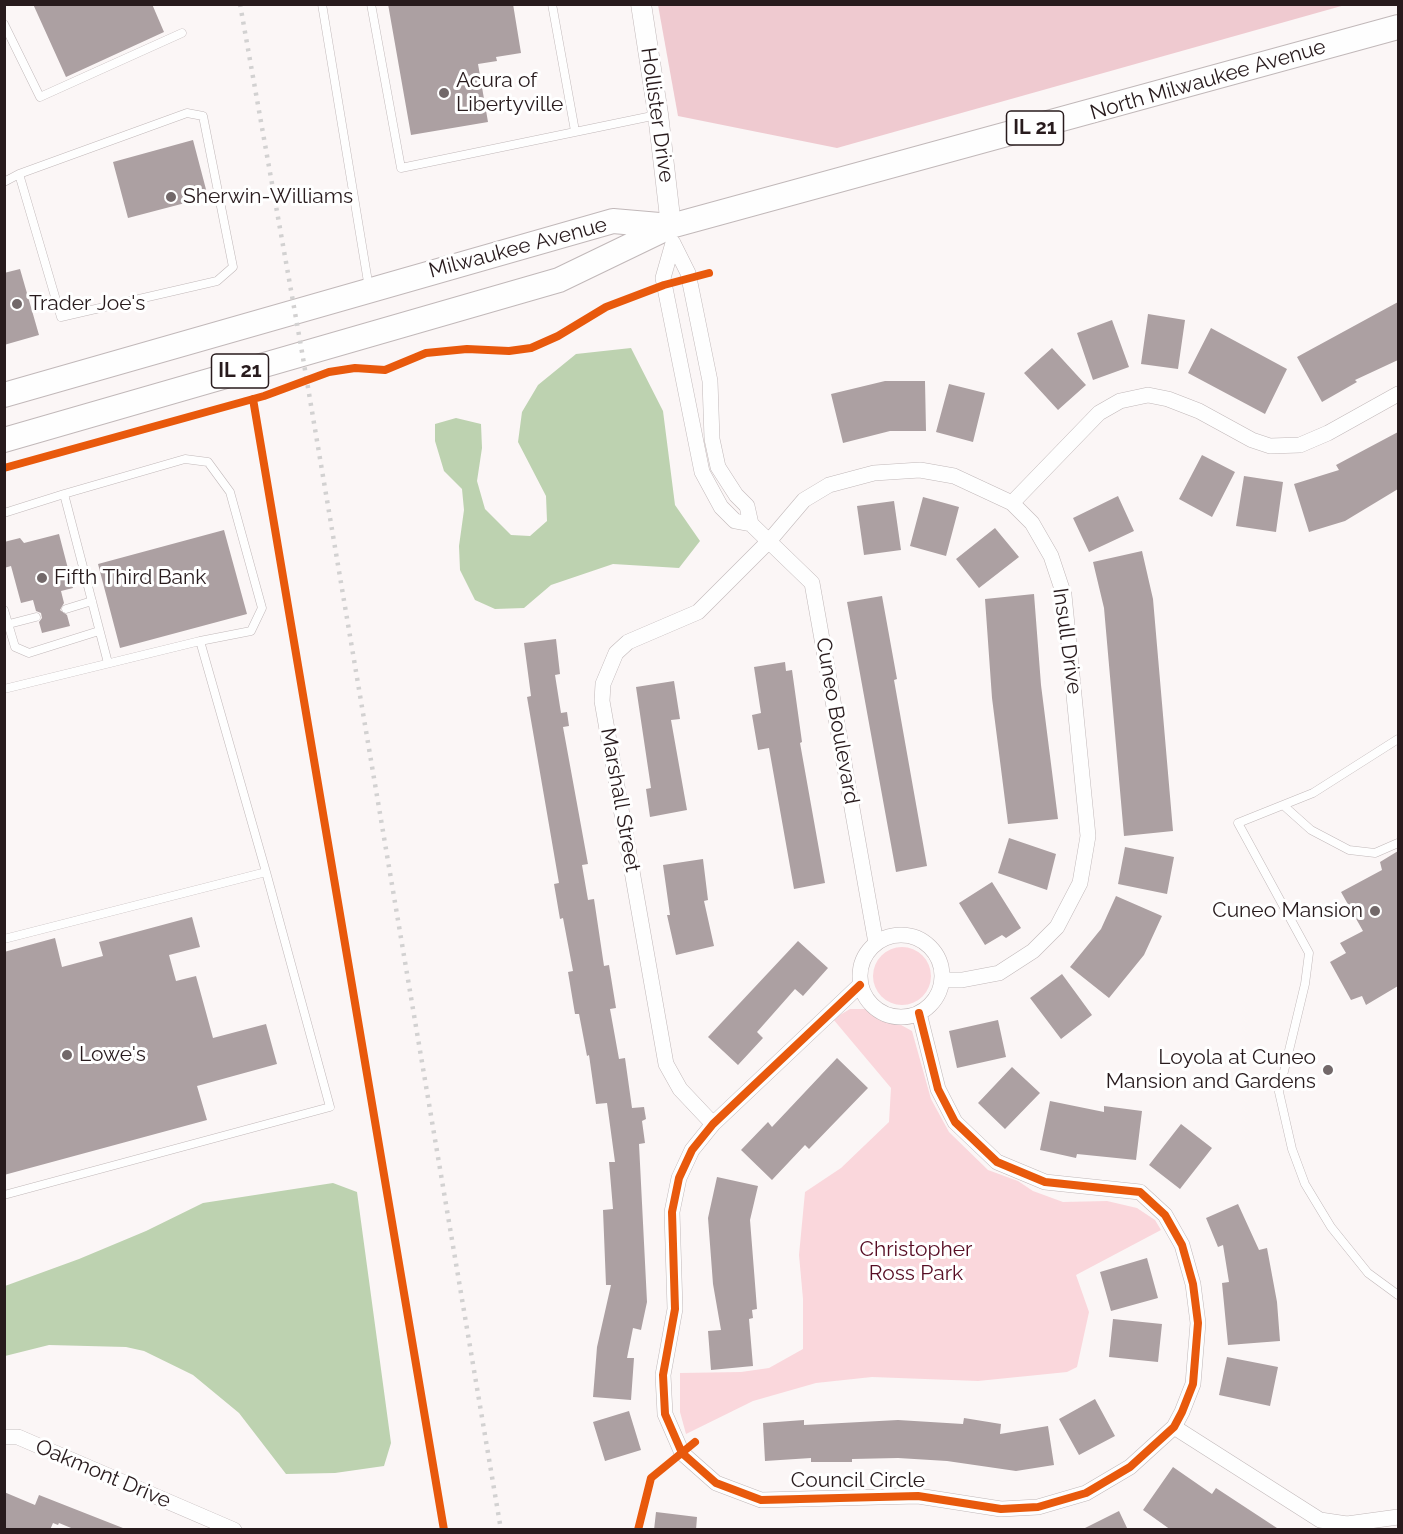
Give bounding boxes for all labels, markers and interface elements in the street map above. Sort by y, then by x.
street label: North Milwaukee Avenue [1087,34,1329,126]
street label: Hollister Drive [635,46,679,184]
place label: Acura of Libertyville [456,68,563,118]
marker: Acura of Libertyville [437,86,451,100]
road number: IL 21 [1006,111,1064,145]
place label: Sherwin-Williams [183,184,353,210]
marker: Sherwin-Williams [164,190,178,204]
street label: Milwaukee Avenue [426,212,610,284]
place label: Trader Joe's [29,291,145,317]
marker: Trader Joe's [10,297,24,311]
road number: IL 21 [212,354,268,388]
place label: Fifth Third Bank [54,565,206,591]
marker: Fifth Third Bank [35,571,49,585]
street label: Insull Drive [1047,586,1087,696]
street label: Cuneo Boulevard [810,636,864,806]
street label: Marshall Street [595,726,645,874]
place label: Cuneo Mansion [1212,898,1363,924]
marker: Cuneo Mansion [1368,904,1382,918]
place label: Lowe's [79,1042,146,1068]
place label: Loyola at Cuneo Mansion and Gardens [1106,1045,1316,1095]
marker: Lowe's [60,1048,74,1062]
marker: Loyola at Cuneo Mansion and Gardens [1321,1063,1335,1077]
park label: Christopher Ross Park [860,1237,972,1287]
street label: Oakmont Drive [31,1434,175,1514]
street label: Council Circle [791,1468,925,1494]

